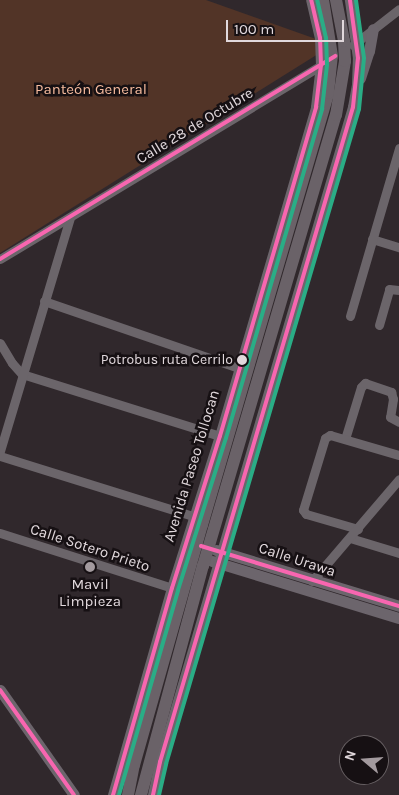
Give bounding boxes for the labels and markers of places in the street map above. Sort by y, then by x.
place label: Potrobus ruta Cerrilo [101,352,233,368]
marker: Potrobus ruta Cerrilo [237,355,247,365]
marker: Mavil Limpieza [84,561,96,573]
place label: Mavil Limpieza [59,575,121,610]

